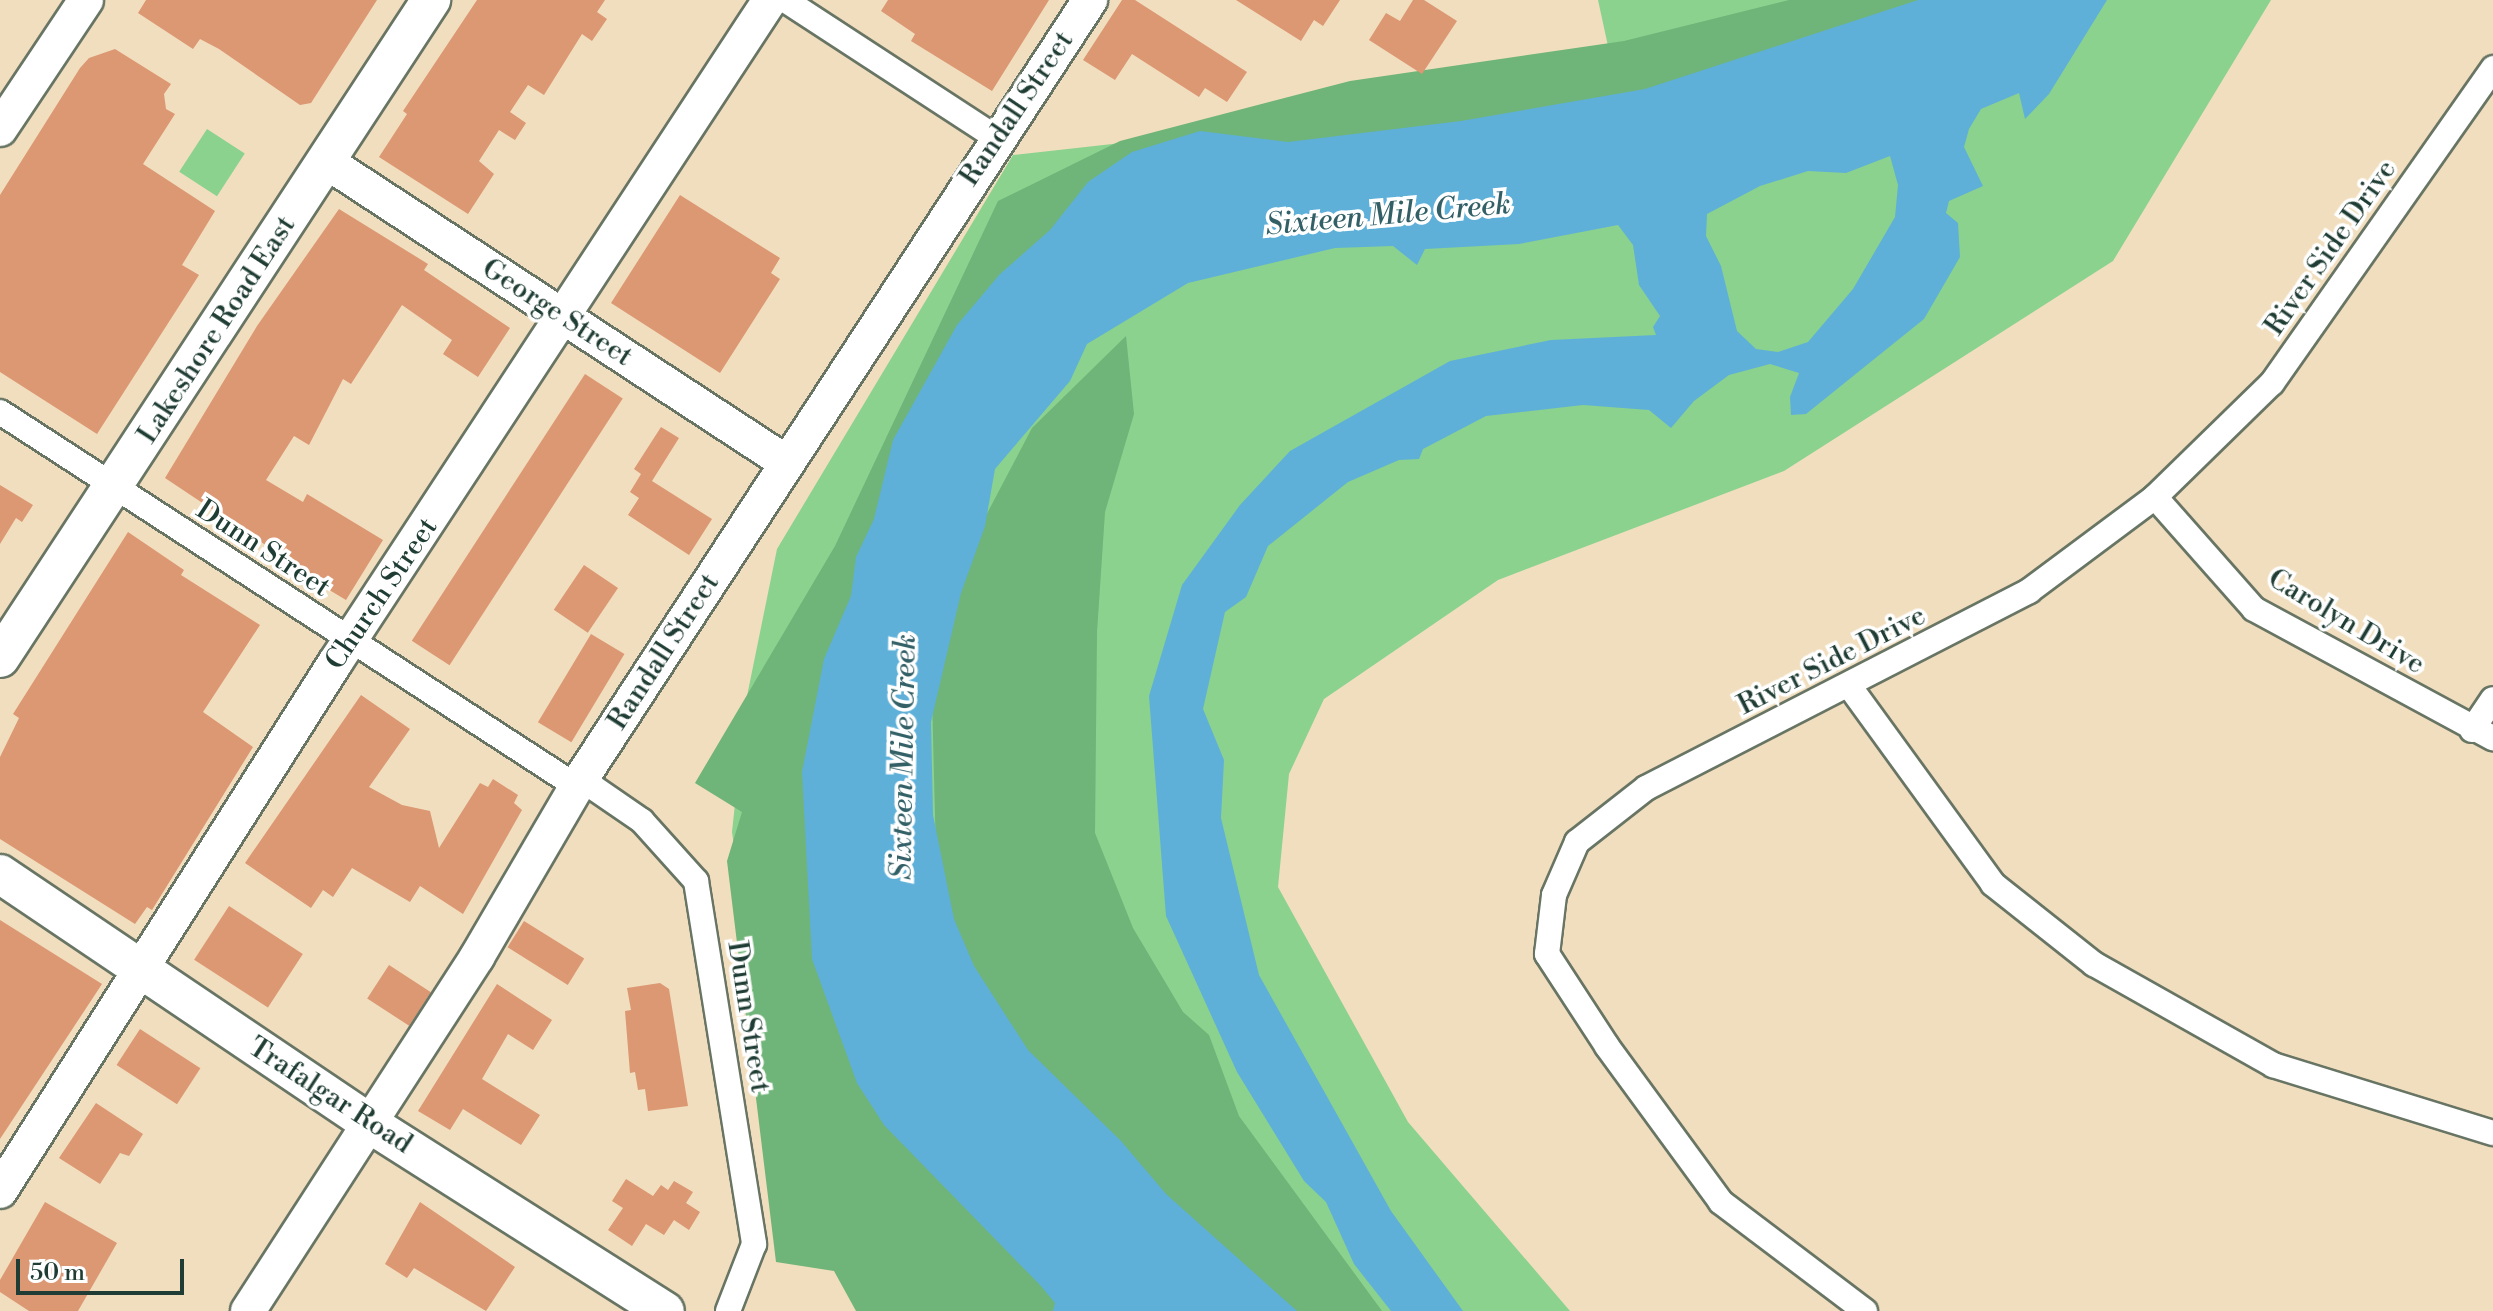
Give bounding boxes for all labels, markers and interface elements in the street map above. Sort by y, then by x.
street label: Randall Street [953,25,1081,193]
street label: River Side Drive [2258,154,2404,342]
water label: Sixteen Mile Creek [1264,186,1512,244]
street label: Lakeshore Road East [131,210,303,450]
street label: George Street [476,252,638,374]
street label: Dunn Street [190,493,336,605]
street label: Church Street [319,512,445,676]
street label: Carolyn Drive [2262,562,2430,682]
street label: Randall Street [601,568,727,736]
street label: River Side Drive [1732,599,1932,723]
water label: Sixteen Mile Creek [884,634,924,880]
street label: Dunn Street [719,939,777,1095]
street label: Trafalgar Road [242,1031,418,1161]
scale bar [20,1243,188,1293]
text: 50 m [30,1258,85,1288]

